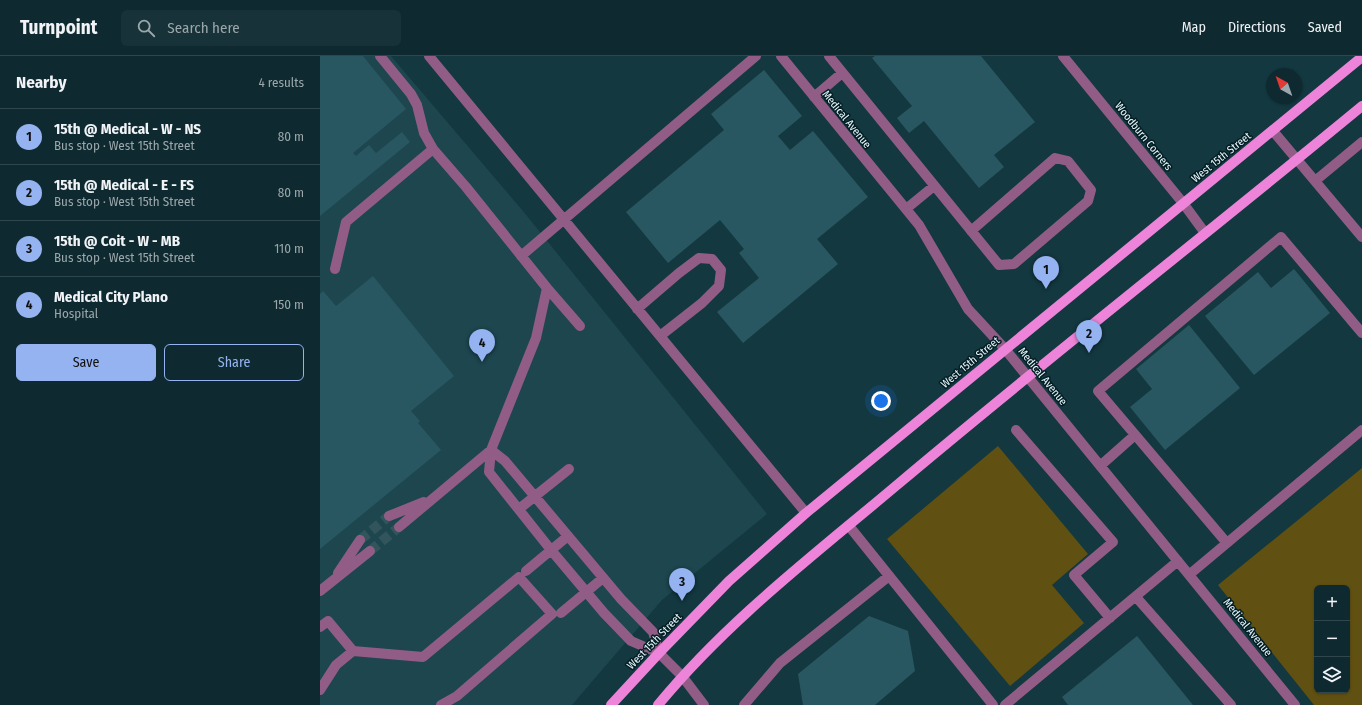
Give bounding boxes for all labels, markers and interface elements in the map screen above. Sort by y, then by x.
search box [121,10,401,46]
text: Turnpoint [20,16,97,39]
icon: search [135,17,157,39]
text: Search here [167,19,240,37]
text: Map [1182,19,1206,36]
text: Directions [1228,19,1286,36]
text: Saved [1308,19,1342,36]
north arrow [1266,68,1302,104]
text: Nearby [16,72,67,93]
text: 4 results [258,75,304,90]
street label: Medical Avenue [819,88,874,151]
street label: Woodburn Corners [1112,100,1175,173]
text: 15th @ Medical - W - NS [54,120,201,138]
text: 1 [26,129,32,144]
text: 80 m [278,129,304,144]
street label: West 15th Street [1189,129,1254,185]
text: Bus stop · West 15th Street [54,138,195,153]
text: 15th @ Medical - E - FS [54,176,194,194]
text: 2 [26,185,32,200]
text: 80 m [278,185,304,200]
text: Bus stop · West 15th Street [54,194,195,209]
text: 15th @ Coit - W - MB [54,232,180,250]
text: 3 [26,241,32,256]
text: 110 m [274,241,304,256]
text: Bus stop · West 15th Street [54,250,195,265]
pin: 1 [1033,256,1059,289]
text: Medical City Plano [54,288,168,306]
text: 4 [26,297,32,312]
text: 150 m [273,297,304,312]
text: Hospital [54,306,98,321]
pin: 2 [1076,320,1102,353]
pin: 4 [469,329,495,362]
street label: West 15th Street [938,334,1003,391]
button: Save [16,344,156,381]
button: Share [164,344,304,381]
street label: Medical Avenue [1015,345,1070,408]
your location [871,391,891,411]
pin: 3 [669,568,695,601]
map controls [1314,585,1350,693]
button: + [1314,585,1350,621]
street label: Medical Avenue [1220,596,1275,659]
street label: West 15th Street [624,610,685,672]
button: − [1314,621,1350,657]
button: layers [1314,657,1350,693]

